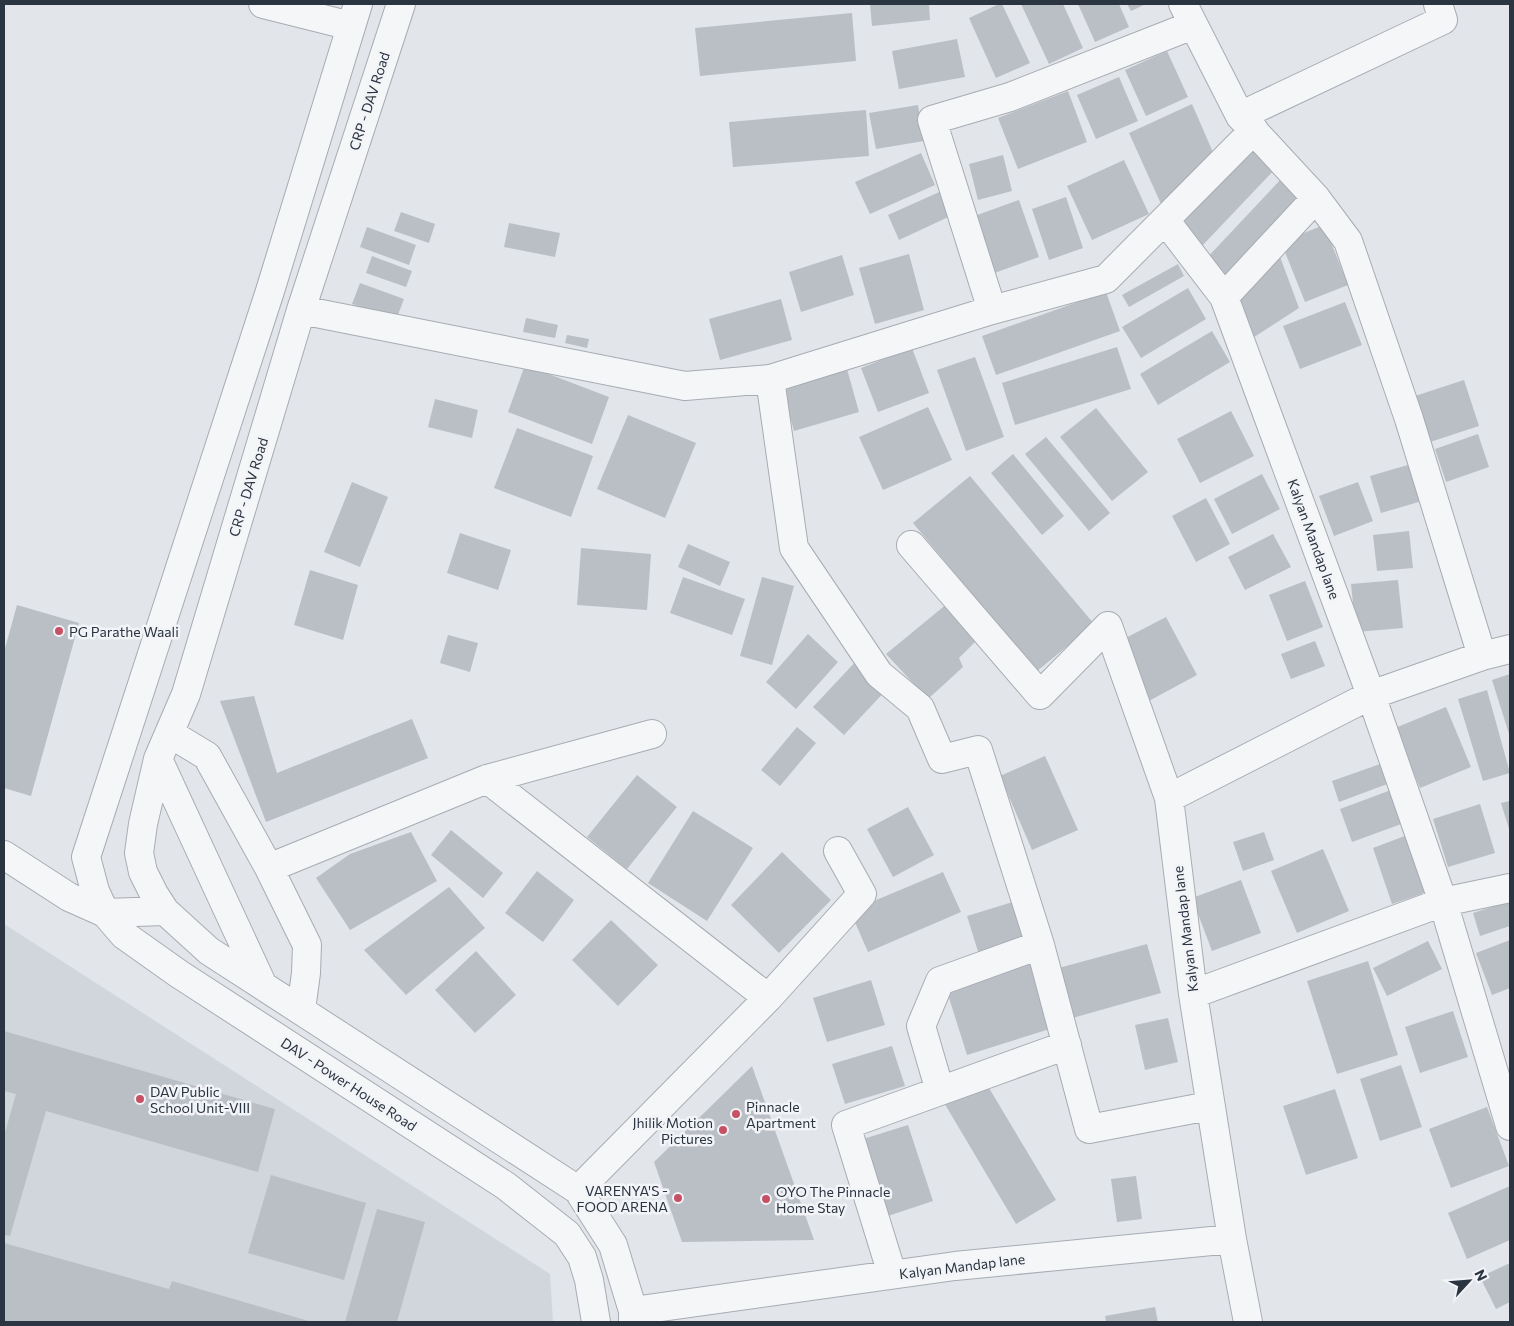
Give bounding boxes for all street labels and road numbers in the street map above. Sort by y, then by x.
street label: CRP - DAV Road [345,50,393,152]
street label: CRP - DAV Road [225,435,271,539]
street label: Kalyan Mandap lane [1284,477,1344,601]
street label: Kalyan Mandap lane [1169,865,1201,993]
street label: DAV - Power House Road [278,1034,420,1134]
street label: Kalyan Mandap lane [898,1250,1026,1282]

